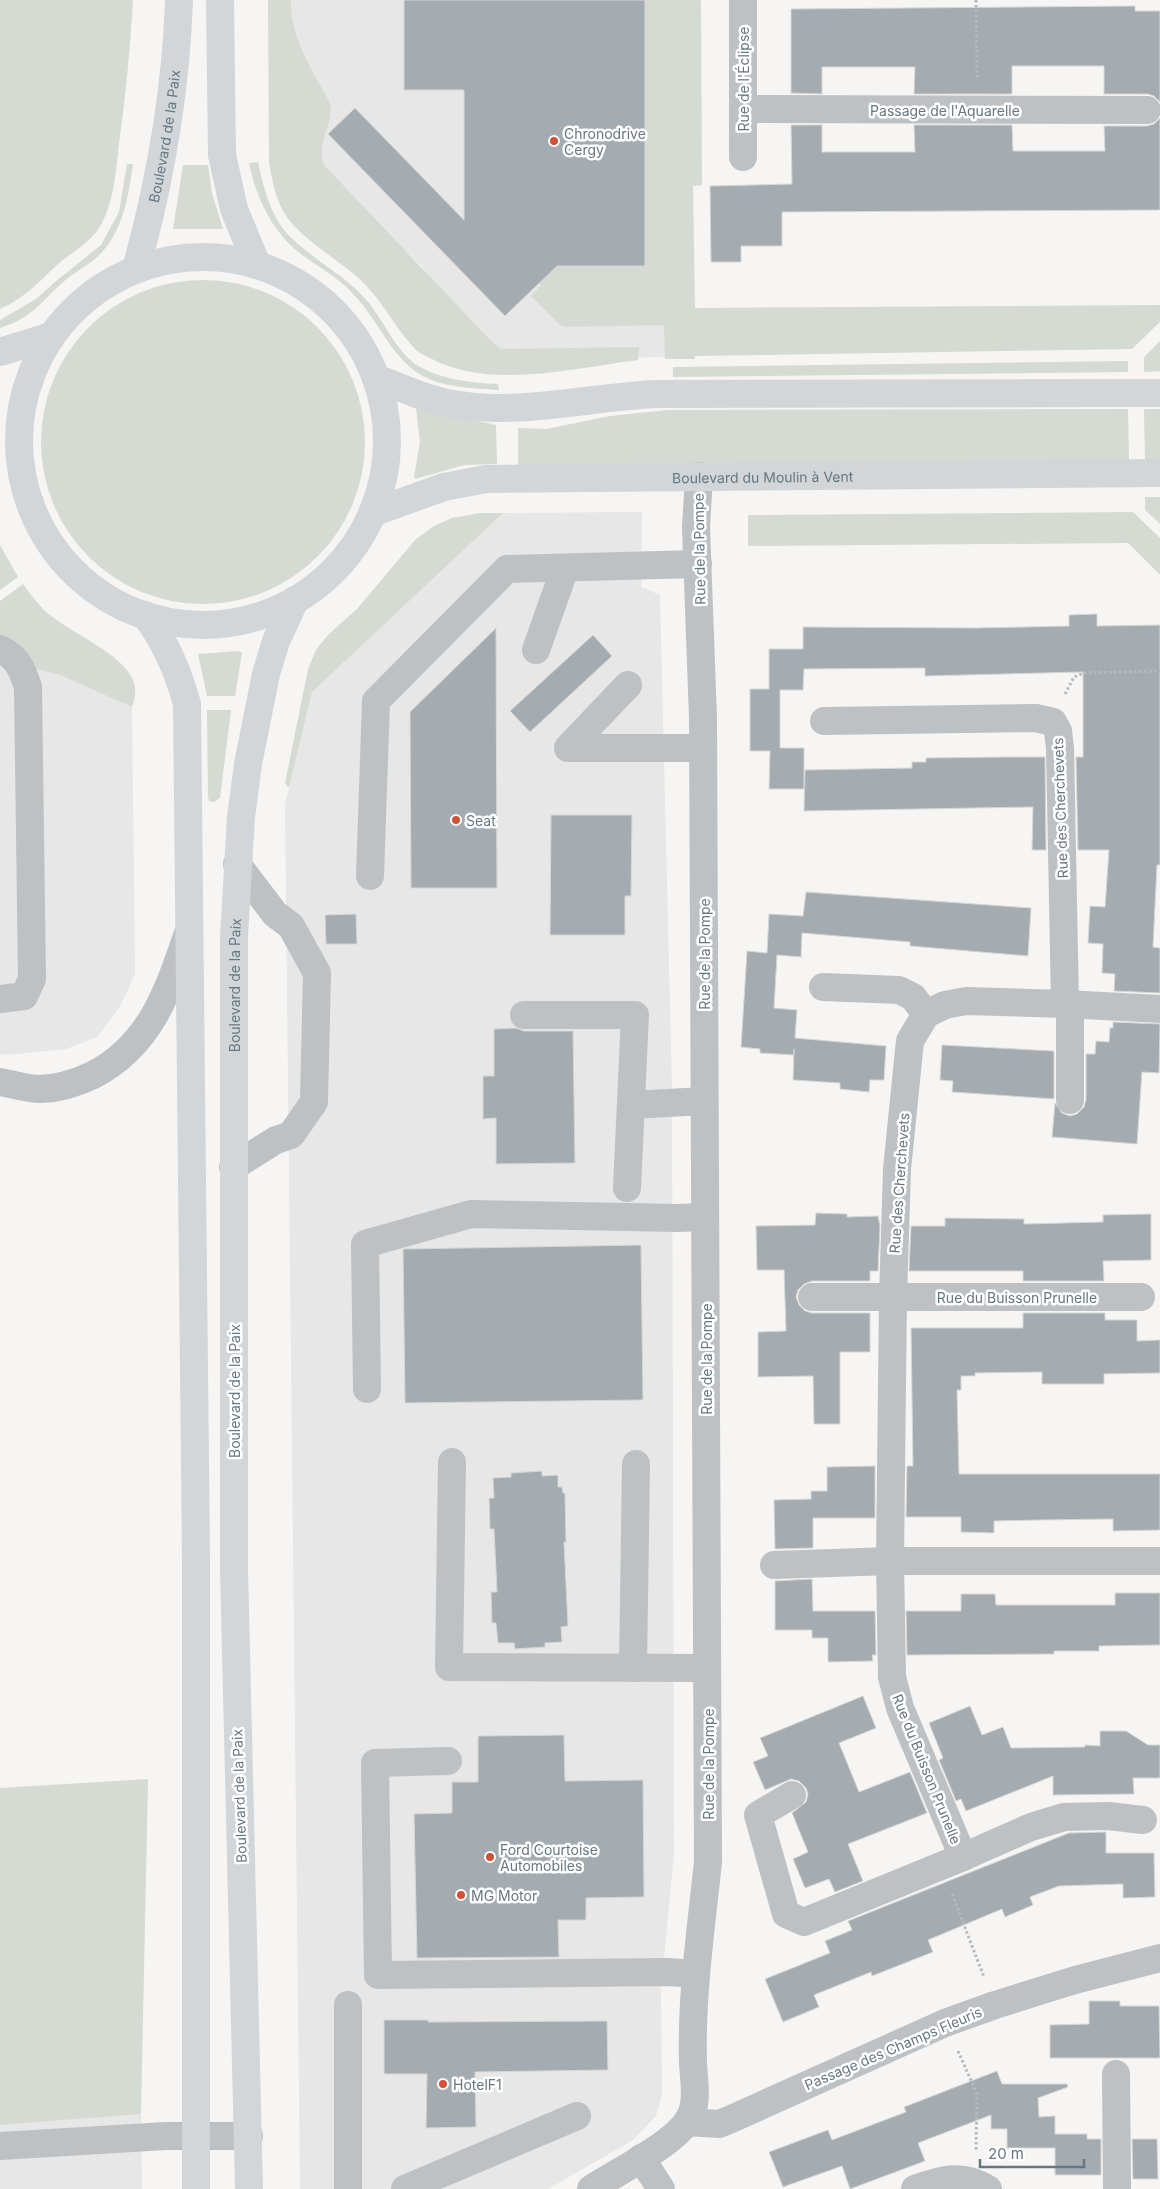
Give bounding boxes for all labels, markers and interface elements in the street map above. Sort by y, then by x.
street label: Rue de l'Éclipse [735,27,752,131]
street label: Boulevard de la Paix [144,69,183,204]
street label: Passage de l'Aquarelle [870,102,1020,119]
place label: Chronodrive Cergy [564,125,646,158]
marker: Chronodrive Cergy [548,135,560,147]
street label: Boulevard du Moulin à Vent [672,467,854,486]
street label: Rue de la Pompe [690,493,708,605]
street label: Rue des Cherchevets [1049,737,1071,879]
place label: Seat [466,812,496,829]
marker: Seat [450,814,462,826]
street label: Rue de la Pompe [696,898,713,1010]
street label: Boulevard de la Paix [226,917,244,1052]
street label: Rue des Cherchevets [886,1112,912,1254]
street label: Rue du Buisson Prunelle [937,1289,1097,1306]
street label: Rue de la Pompe [698,1303,715,1415]
street label: Boulevard de la Paix [226,1324,243,1458]
street label: Rue du Buisson Prunelle [889,1692,965,1846]
street label: Rue de la Pompe [700,1708,717,1820]
street label: Boulevard de la Paix [228,1728,250,1863]
place label: Ford Courtoise Automobiles [500,1841,598,1874]
marker: Ford Courtoise Automobiles [484,1851,496,1863]
place label: MG Motor [471,1887,537,1904]
marker: MG Motor [455,1889,467,1901]
street label: Passage des Champs Fleuris [802,2003,984,2093]
place label: HotelF1 [453,2076,502,2093]
marker: HotelF1 [437,2078,449,2090]
scale bar [980,2136,1084,2168]
text: 20 m [988,2144,1024,2163]

